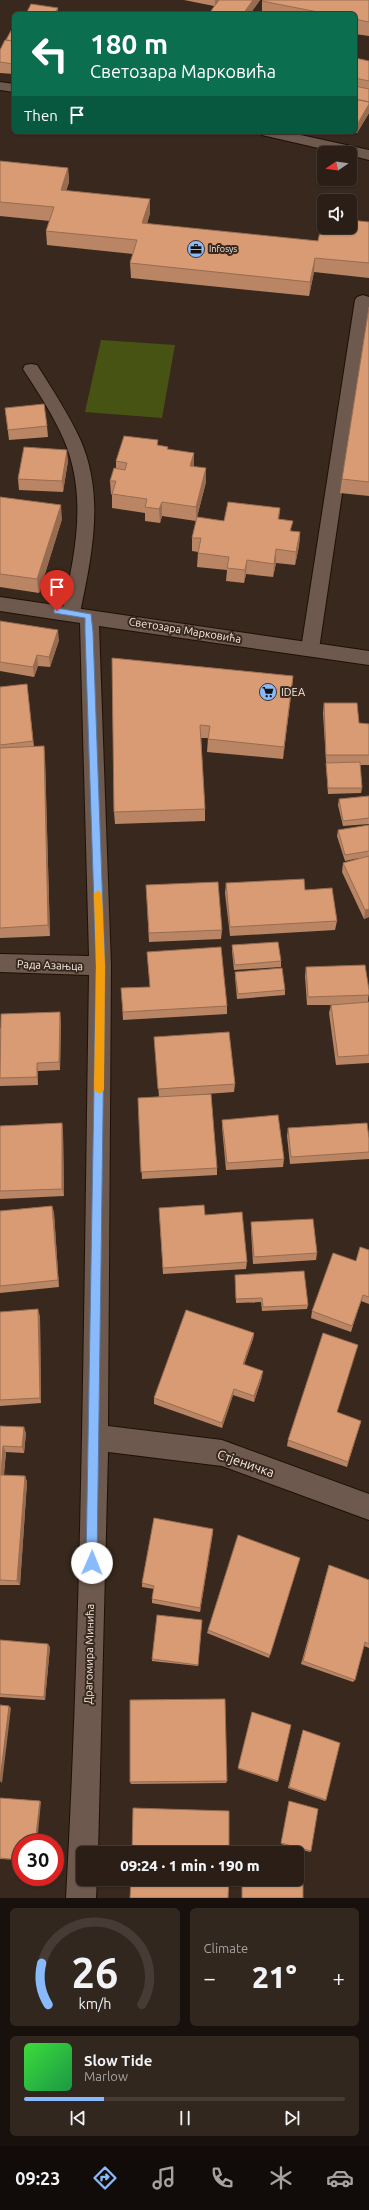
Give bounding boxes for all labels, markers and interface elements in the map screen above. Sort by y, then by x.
icon: left [24,28,76,80]
text: 180 m [90,28,168,59]
text: Светозара Марковића [90,61,276,81]
icon: arrive [66,104,88,126]
text: Then [24,107,58,124]
north arrow [317,146,357,186]
map controls [317,146,357,234]
button: sound [317,194,357,234]
office icon: Infosys [186,239,206,259]
place label: Infosys [209,244,237,254]
pin [40,570,74,611]
icon: arrive [46,576,68,598]
street label: Светозара Марковића [128,615,242,645]
supermarket icon: IDEA [258,682,278,702]
place label: IDEA [281,686,306,698]
street label: Рада Азањца [17,958,83,972]
street label: Стјеничка [216,1447,276,1479]
position arrow [71,1542,113,1584]
street label: Драгомира Минића [82,1604,96,1704]
speed limit sign: 30 [12,1834,64,1886]
text: 09:24 · 1 min · 190 m [120,1857,260,1874]
text: Climate [204,1941,248,1955]
text: 26 [71,1949,118,1996]
text: 21° [252,1960,297,1994]
text: − [204,1965,216,1990]
text: + [333,1965,345,1990]
text: km/h [78,1996,111,2012]
text: Slow Tide [84,2052,152,2069]
text: Marlow [84,2069,128,2083]
icon: previous [67,2107,89,2129]
icon: pause [174,2107,196,2129]
icon: next [281,2107,303,2129]
icon: directions [91,2164,119,2192]
icon: music [150,2164,178,2192]
icon: phone [208,2164,236,2192]
icon: climate [267,2164,295,2192]
icon: car [326,2164,354,2192]
text: 09:23 [15,2168,60,2188]

